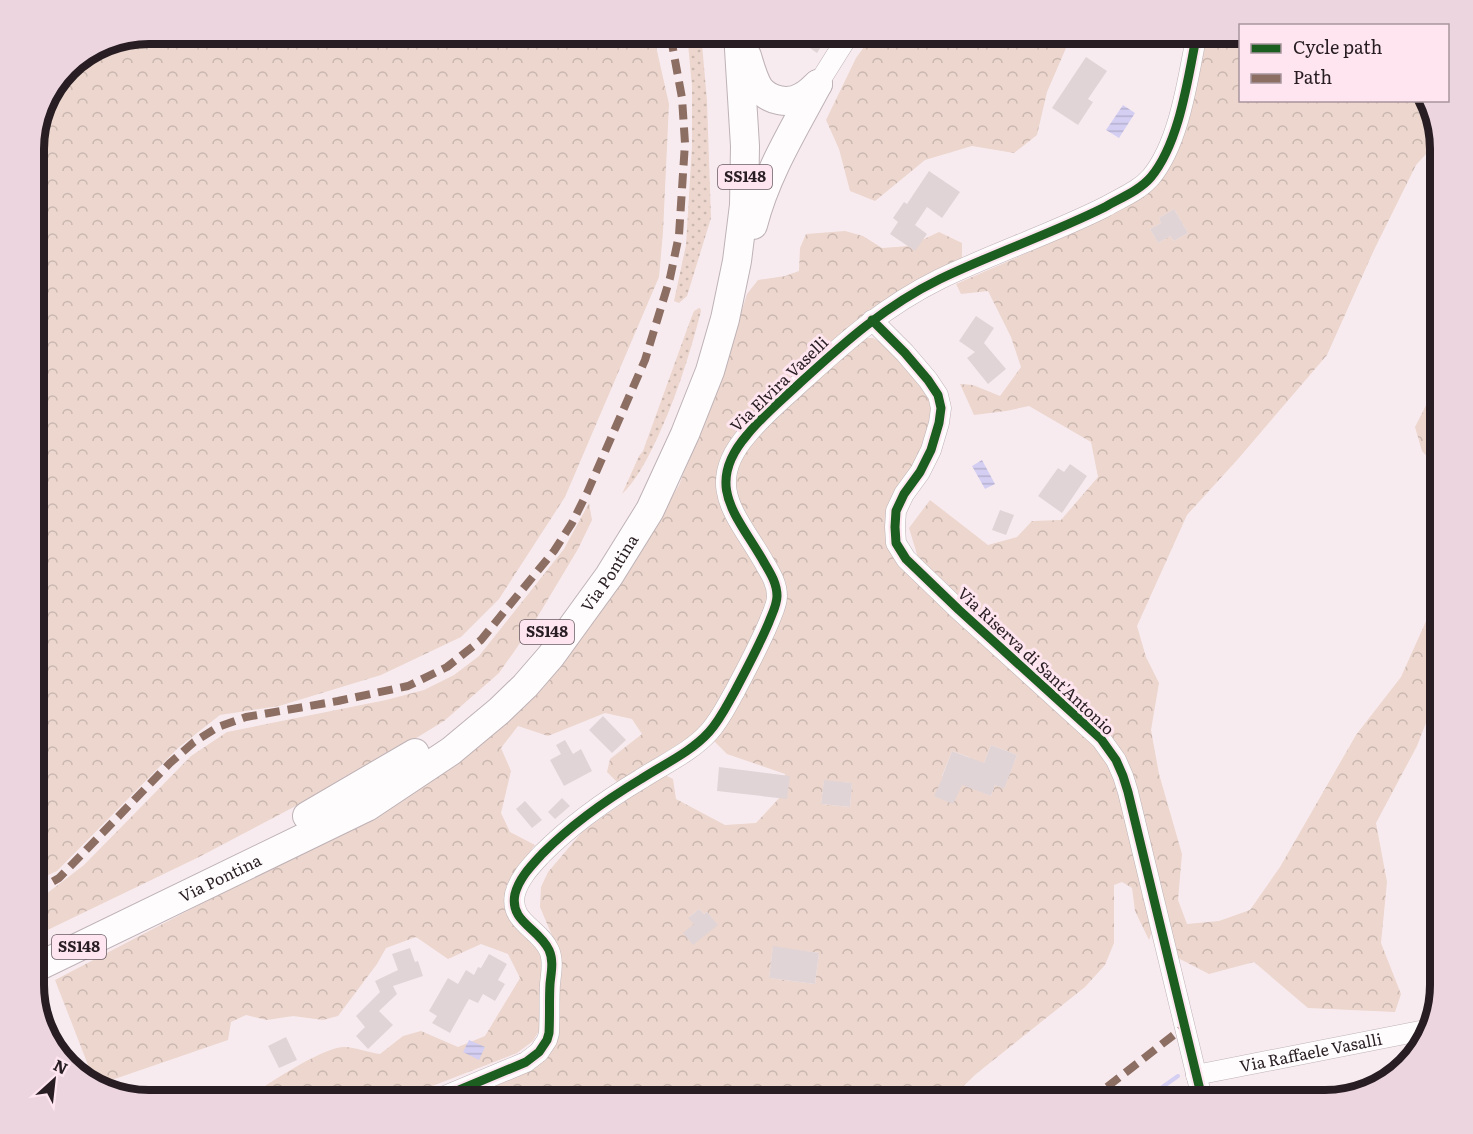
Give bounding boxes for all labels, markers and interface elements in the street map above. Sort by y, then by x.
legend [1239,24,1449,102]
text: Cycle path [1293,33,1382,60]
text: Path [1293,63,1332,90]
road number: SS148 [718,165,772,189]
street label: Via Elvira Vaselli [724,330,833,437]
street label: Via Pontina [574,529,643,616]
street label: Via Riserva di Sant'Antonio [953,581,1121,740]
road number: SS148 [520,620,574,644]
street label: Via Pontina [175,847,265,907]
road number: SS148 [52,935,106,959]
street label: Via Raffaele Vasalli [1237,1026,1384,1077]
north arrow [24,1050,84,1110]
text: N [50,1052,73,1079]

